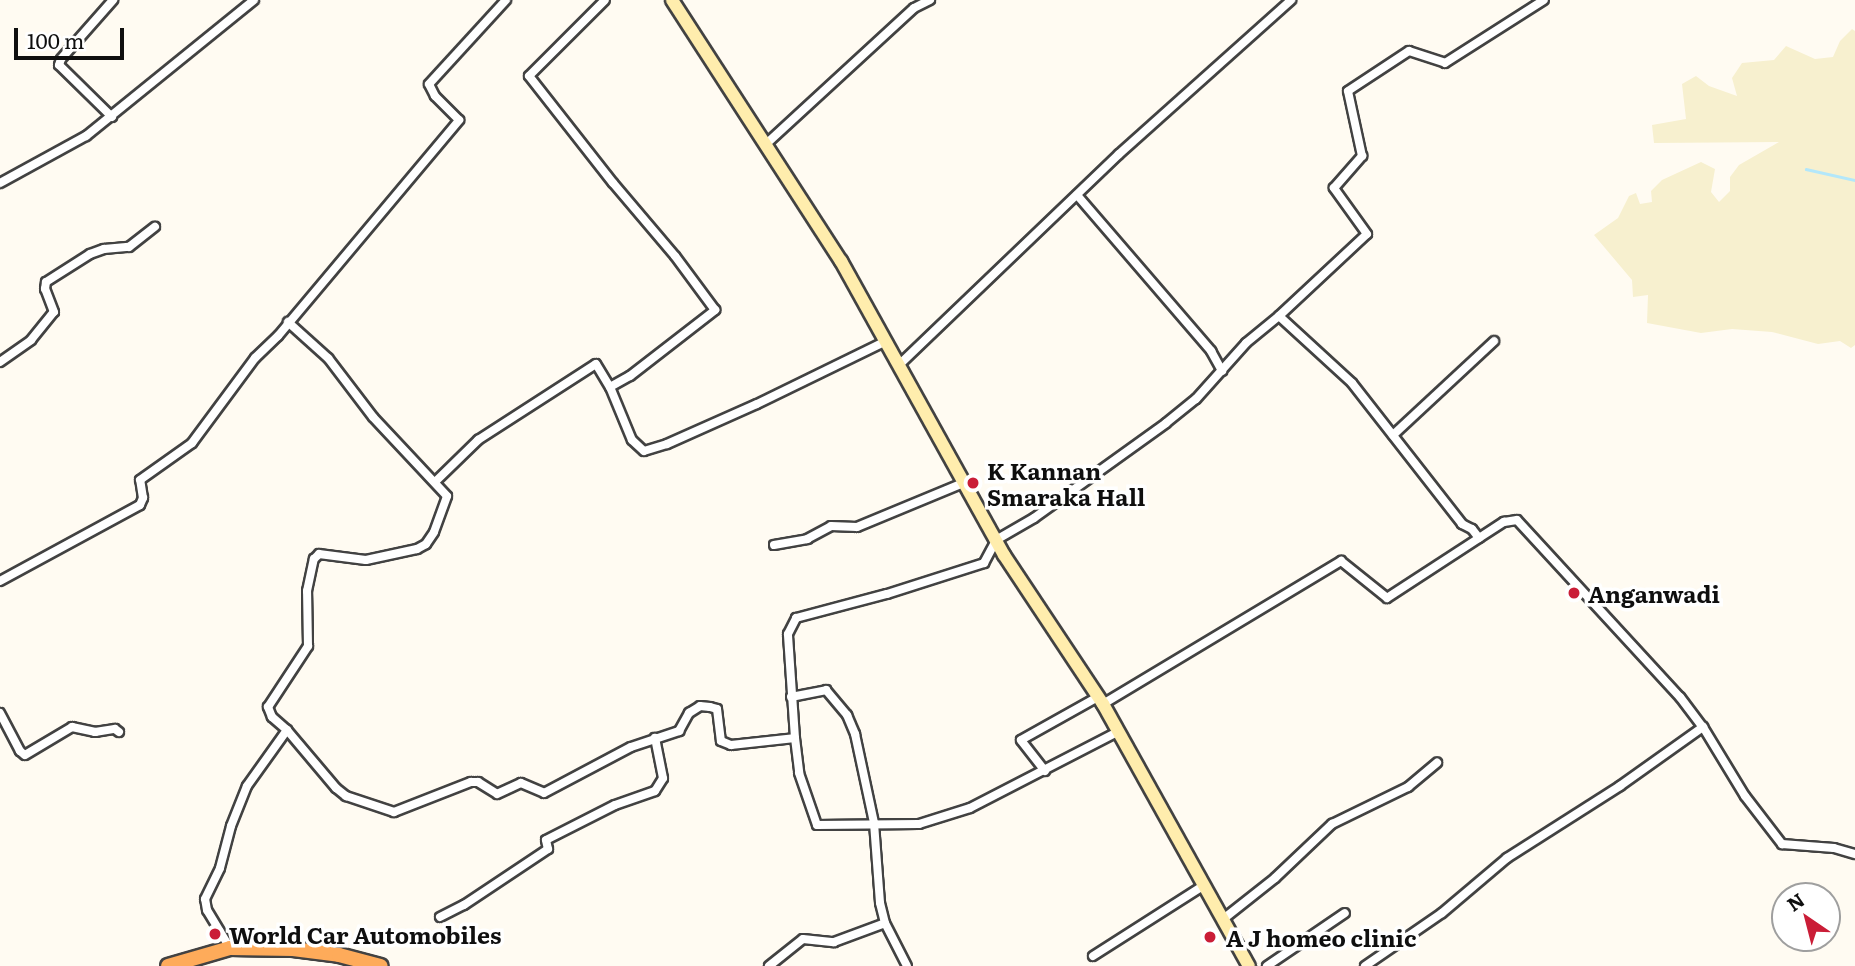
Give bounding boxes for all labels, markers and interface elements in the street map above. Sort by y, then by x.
scale bar [18,14,128,58]
text: 100 m [27,24,84,55]
place label: K Kannan Smaraka Hall [987,456,1145,510]
marker: K Kannan Smaraka Hall [965,475,981,491]
place label: Anganwadi [1588,579,1720,607]
marker: Anganwadi [1566,585,1582,601]
north arrow [1771,882,1841,952]
text: N [1781,885,1810,917]
place label: World Car Automobiles [229,920,501,948]
place label: A J homeo clinic [1226,923,1416,951]
marker: World Car Automobiles [207,926,223,942]
marker: A J homeo clinic [1200,927,1220,947]

